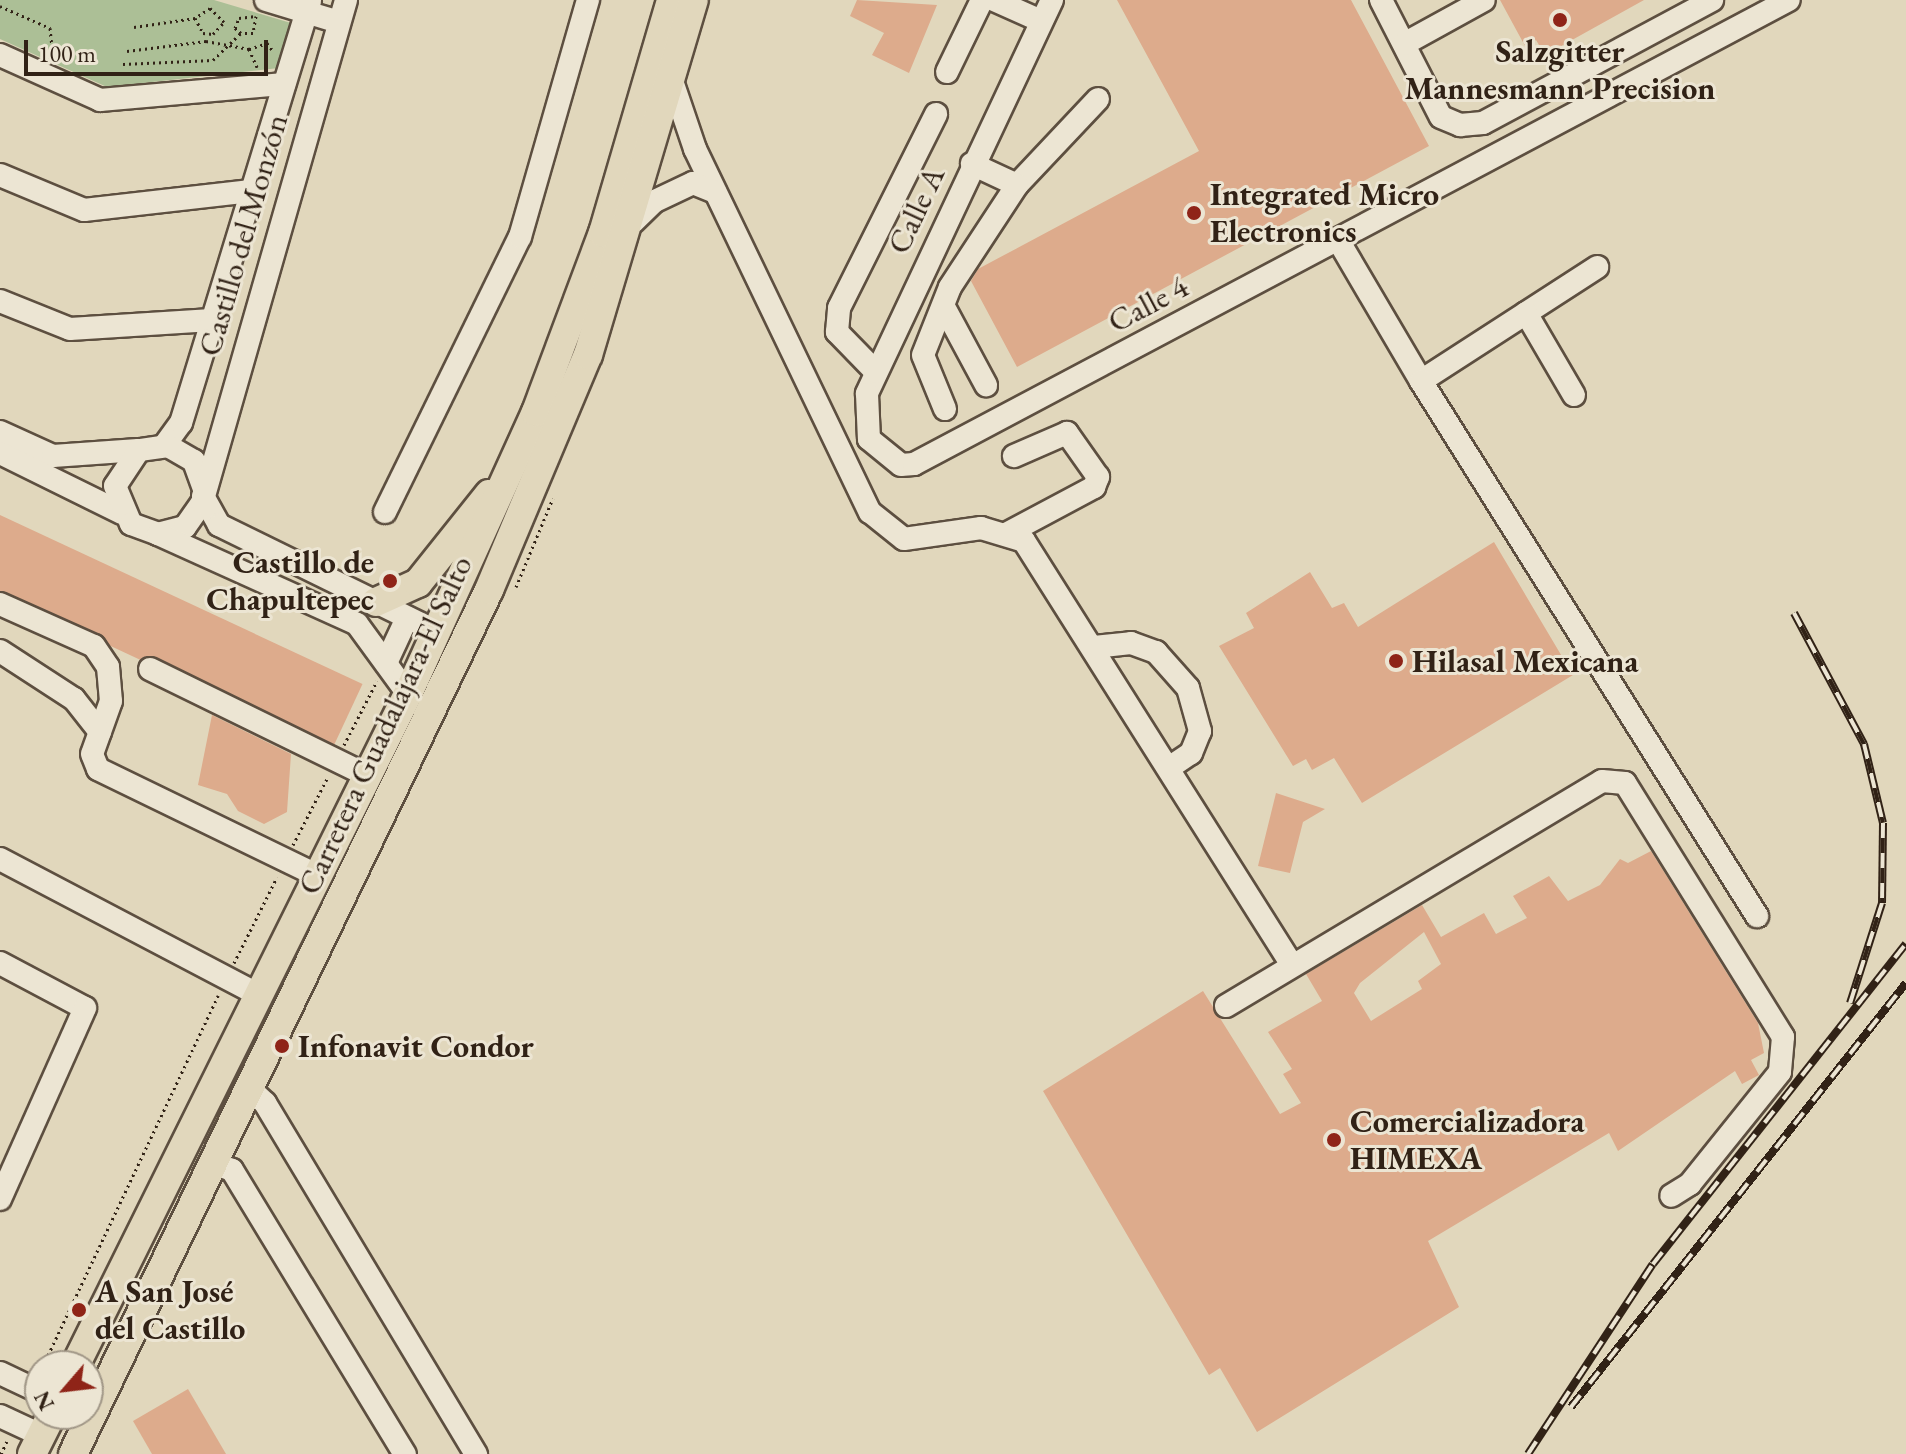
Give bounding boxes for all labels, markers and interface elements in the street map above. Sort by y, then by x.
marker: Salzgitter Mannesmann Precision [1551,11,1569,29]
scale bar [28,24,272,74]
place label: Salzgitter Mannesmann Precision [1405,33,1715,108]
text: 100 m [38,38,96,69]
street label: Castillo del Monzón [190,110,296,360]
street label: Calle A [879,160,953,260]
place label: Integrated Micro Electronics [1210,176,1439,251]
marker: Integrated Micro Electronics [1185,204,1203,222]
street label: Calle 4 [1101,267,1195,341]
place label: Castillo de Chapultepec [206,544,374,619]
street label: Carretera Guadalajara-El Salto [290,550,480,900]
marker: Castillo de Chapultepec [381,572,399,590]
place label: Hilasal Mexicana [1412,642,1638,680]
marker: Hilasal Mexicana [1387,652,1405,670]
place label: Infonavit Condor [298,1027,534,1065]
marker: Infonavit Condor [273,1037,291,1055]
place label: Comercializadora HIMEXA [1350,1103,1585,1178]
marker: Comercializadora HIMEXA [1325,1131,1343,1149]
place label: A San José del Castillo [95,1273,245,1348]
marker: A San José del Castillo [70,1301,88,1319]
north arrow [24,1350,104,1430]
text: N [27,1386,61,1415]

